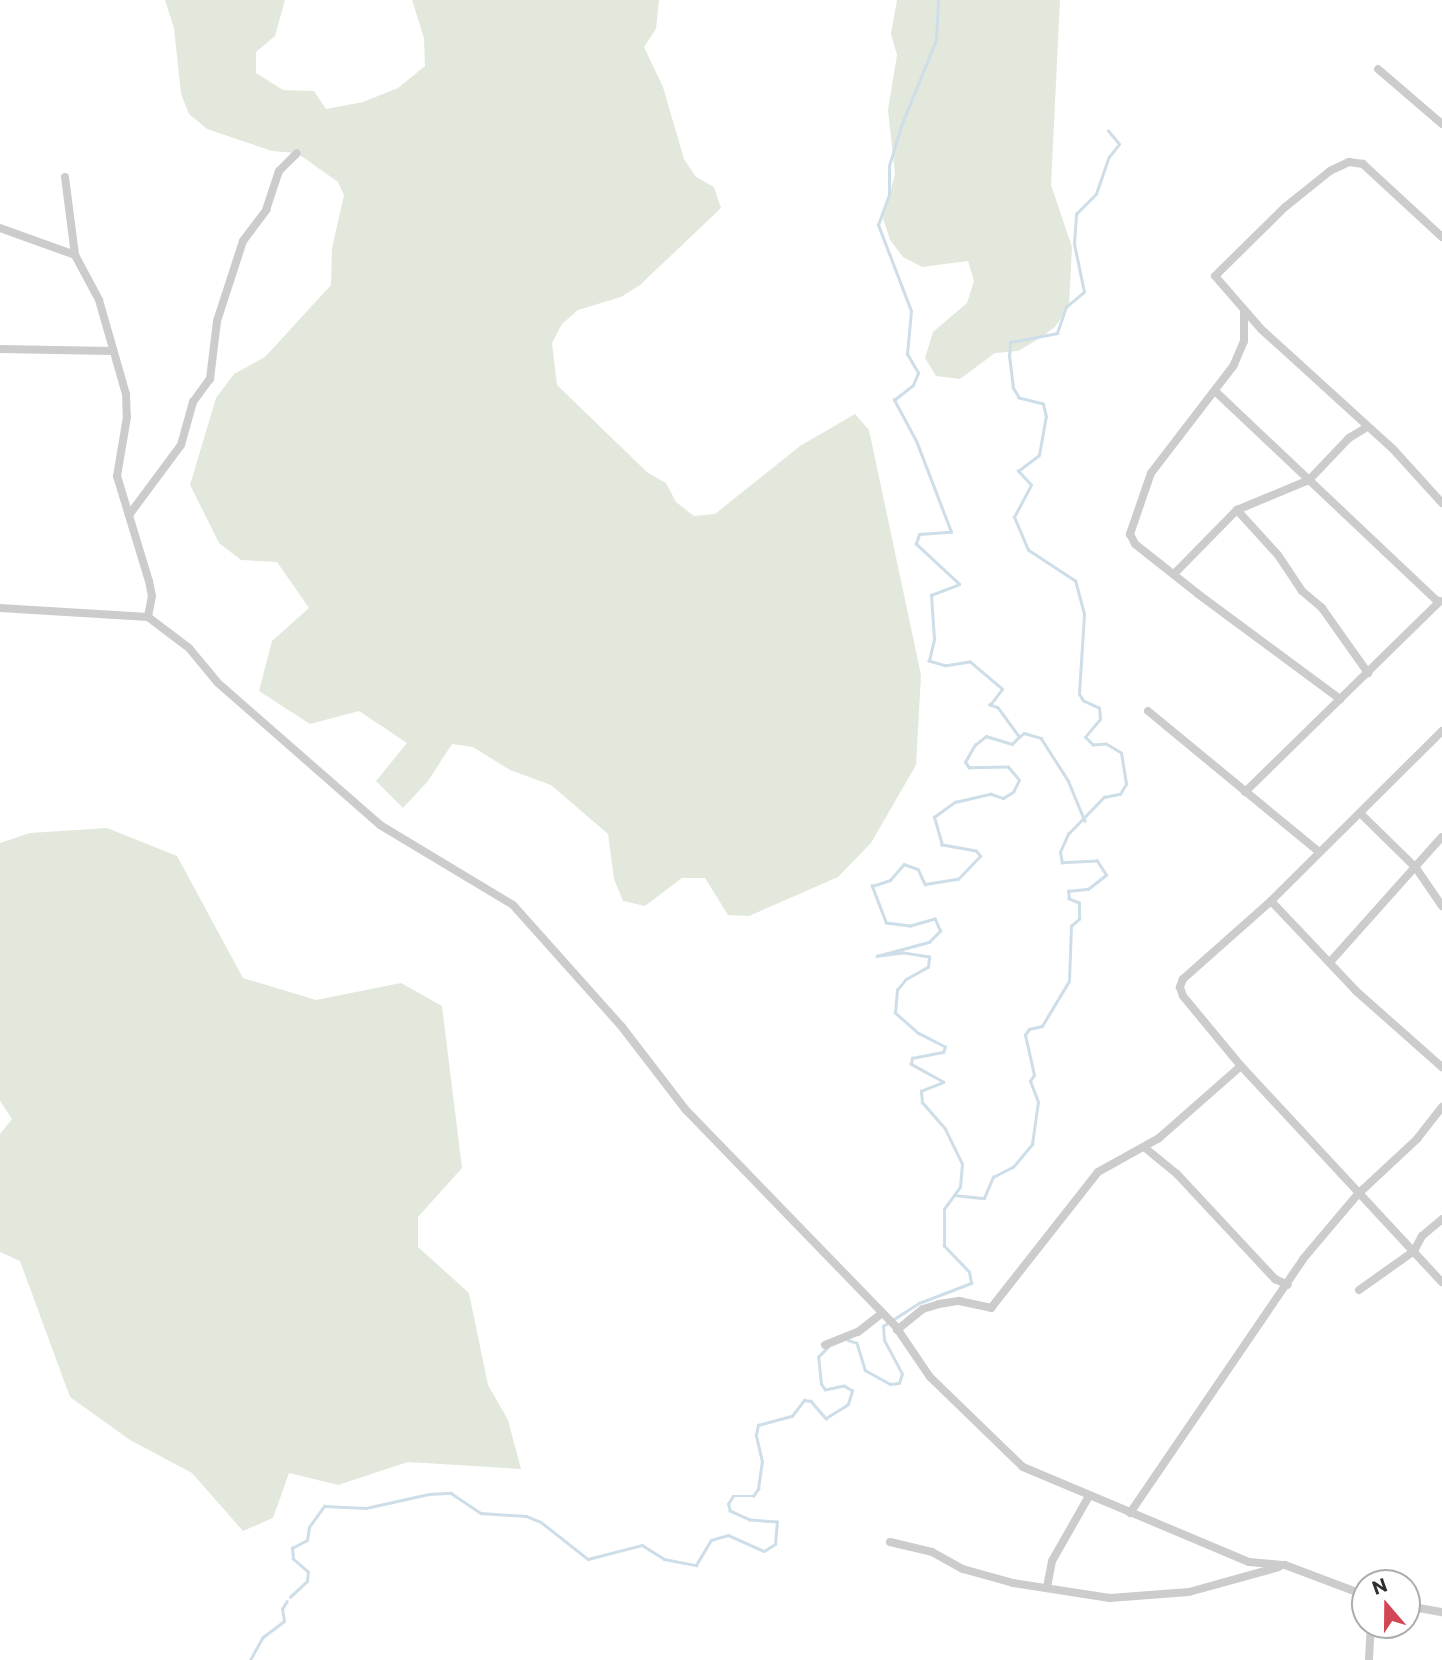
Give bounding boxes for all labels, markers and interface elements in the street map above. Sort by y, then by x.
north arrow [1351,1569,1421,1639]
text: N [1369,1572,1390,1599]

